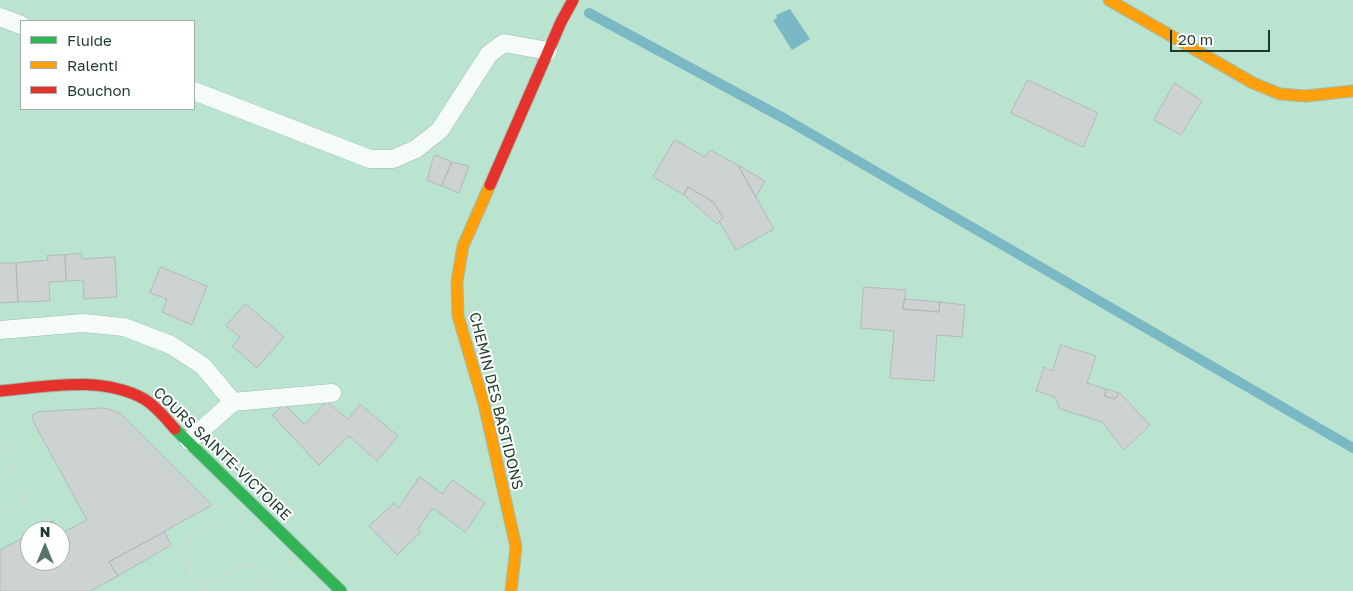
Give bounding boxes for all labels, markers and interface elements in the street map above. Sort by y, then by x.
legend [20,20,195,110]
scale bar [1173,20,1273,52]
text: 20 m [1178,30,1213,48]
text: Fluide [67,31,112,49]
text: Ralenti [67,56,118,74]
text: Bouchon [67,81,131,99]
street label: CHEMIN DES BASTIDONS [465,310,527,492]
street label: COURS SAINTE-VICTOIRE [149,383,295,525]
north arrow [20,521,70,571]
text: N [40,523,50,540]

